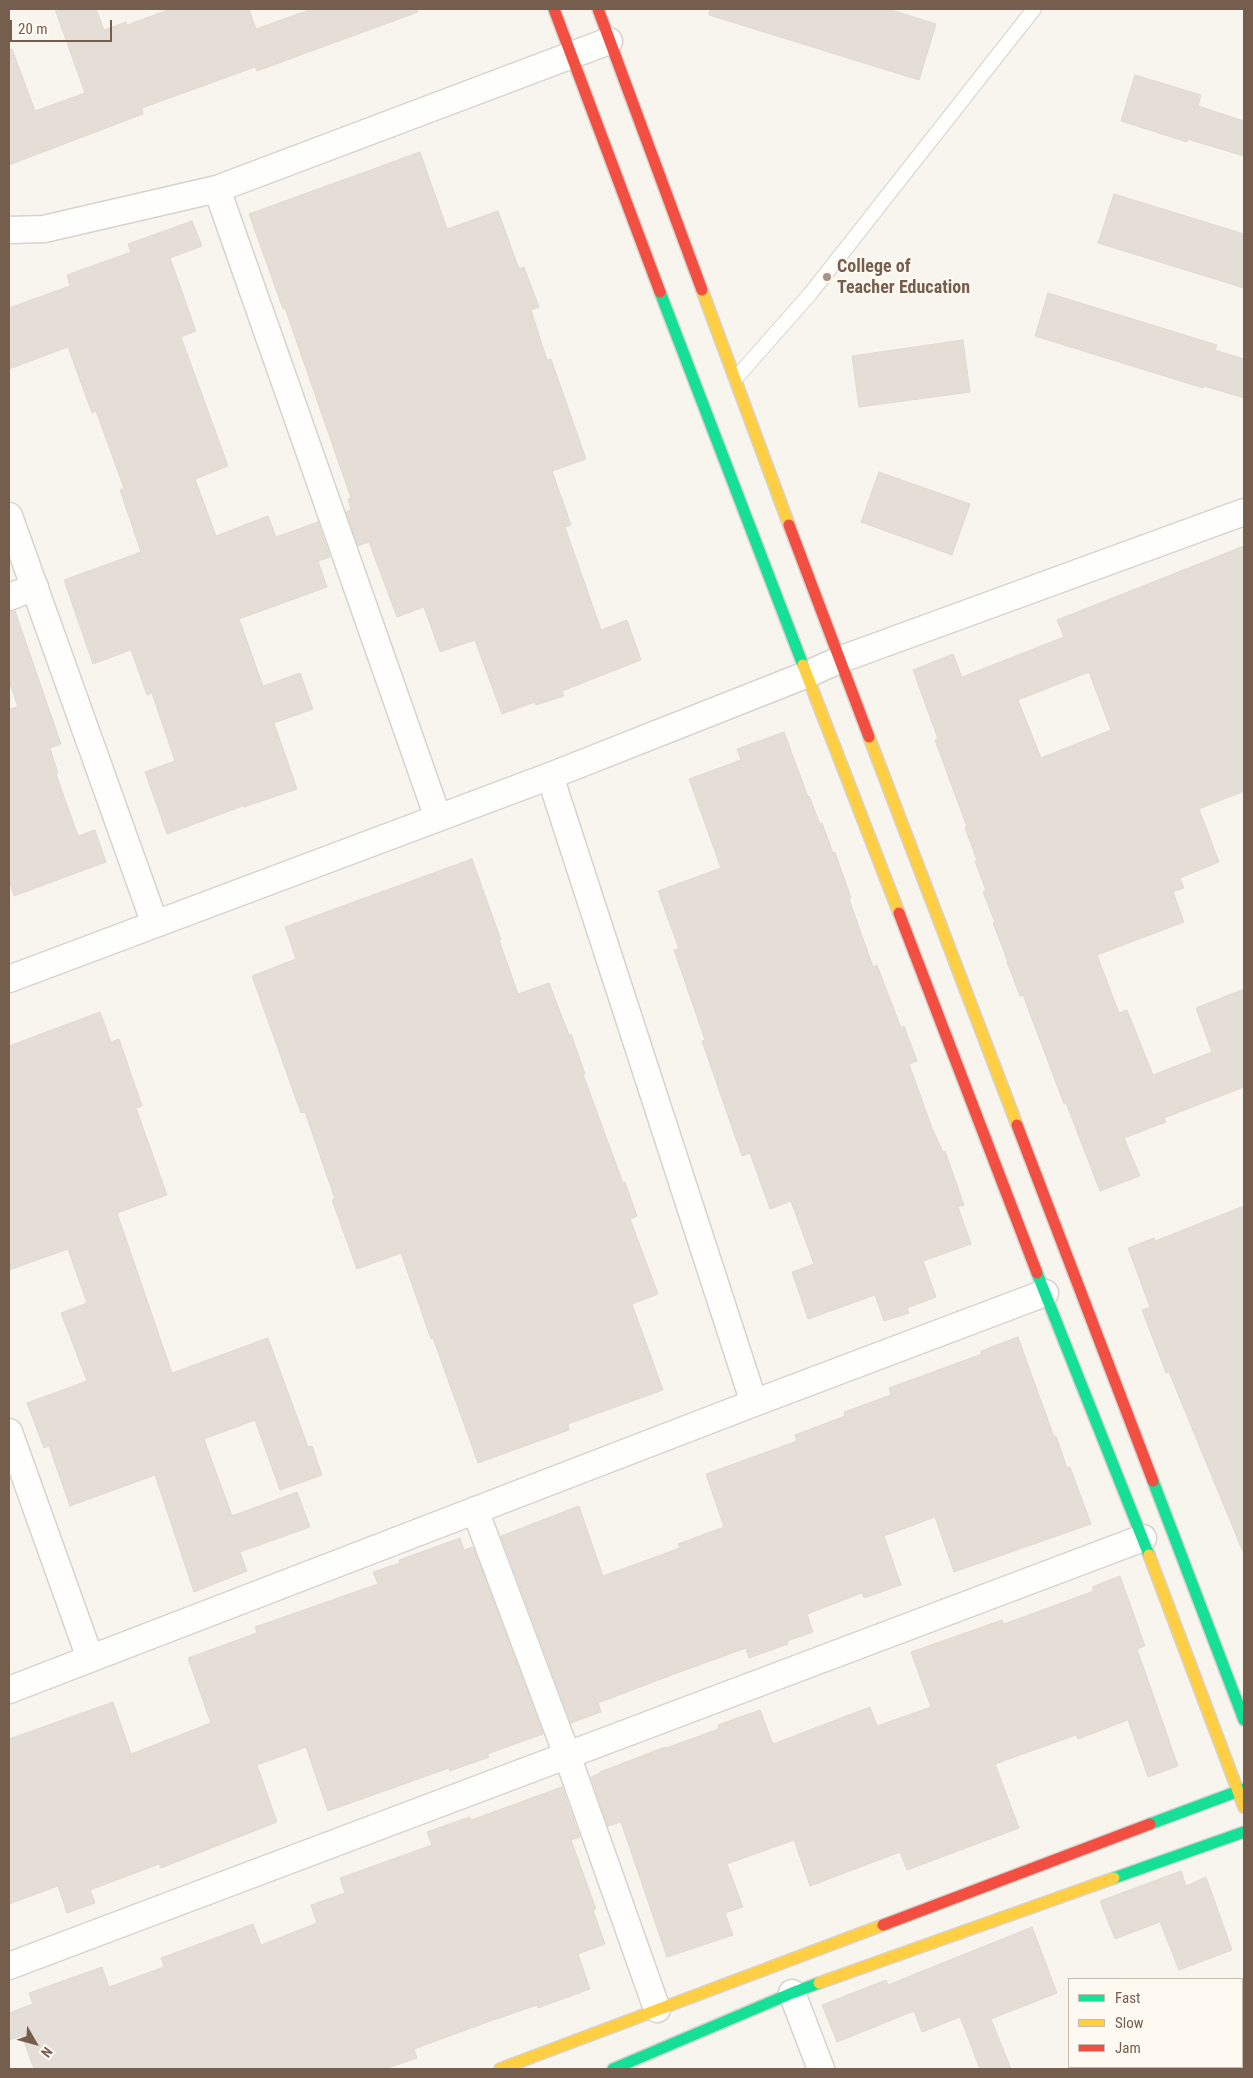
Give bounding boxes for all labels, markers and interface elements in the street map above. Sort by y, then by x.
scale bar [12,10,115,42]
text: 20 m [18,20,48,38]
place label: College of Teacher Education [837,256,970,298]
marker: College of Teacher Education [821,271,833,283]
legend [1068,1978,1243,2068]
text: Fast [1115,1989,1140,2007]
text: Slow [1115,2014,1144,2032]
north arrow [10,2018,60,2068]
text: Jam [1115,2039,1141,2057]
text: N [38,2044,56,2061]

